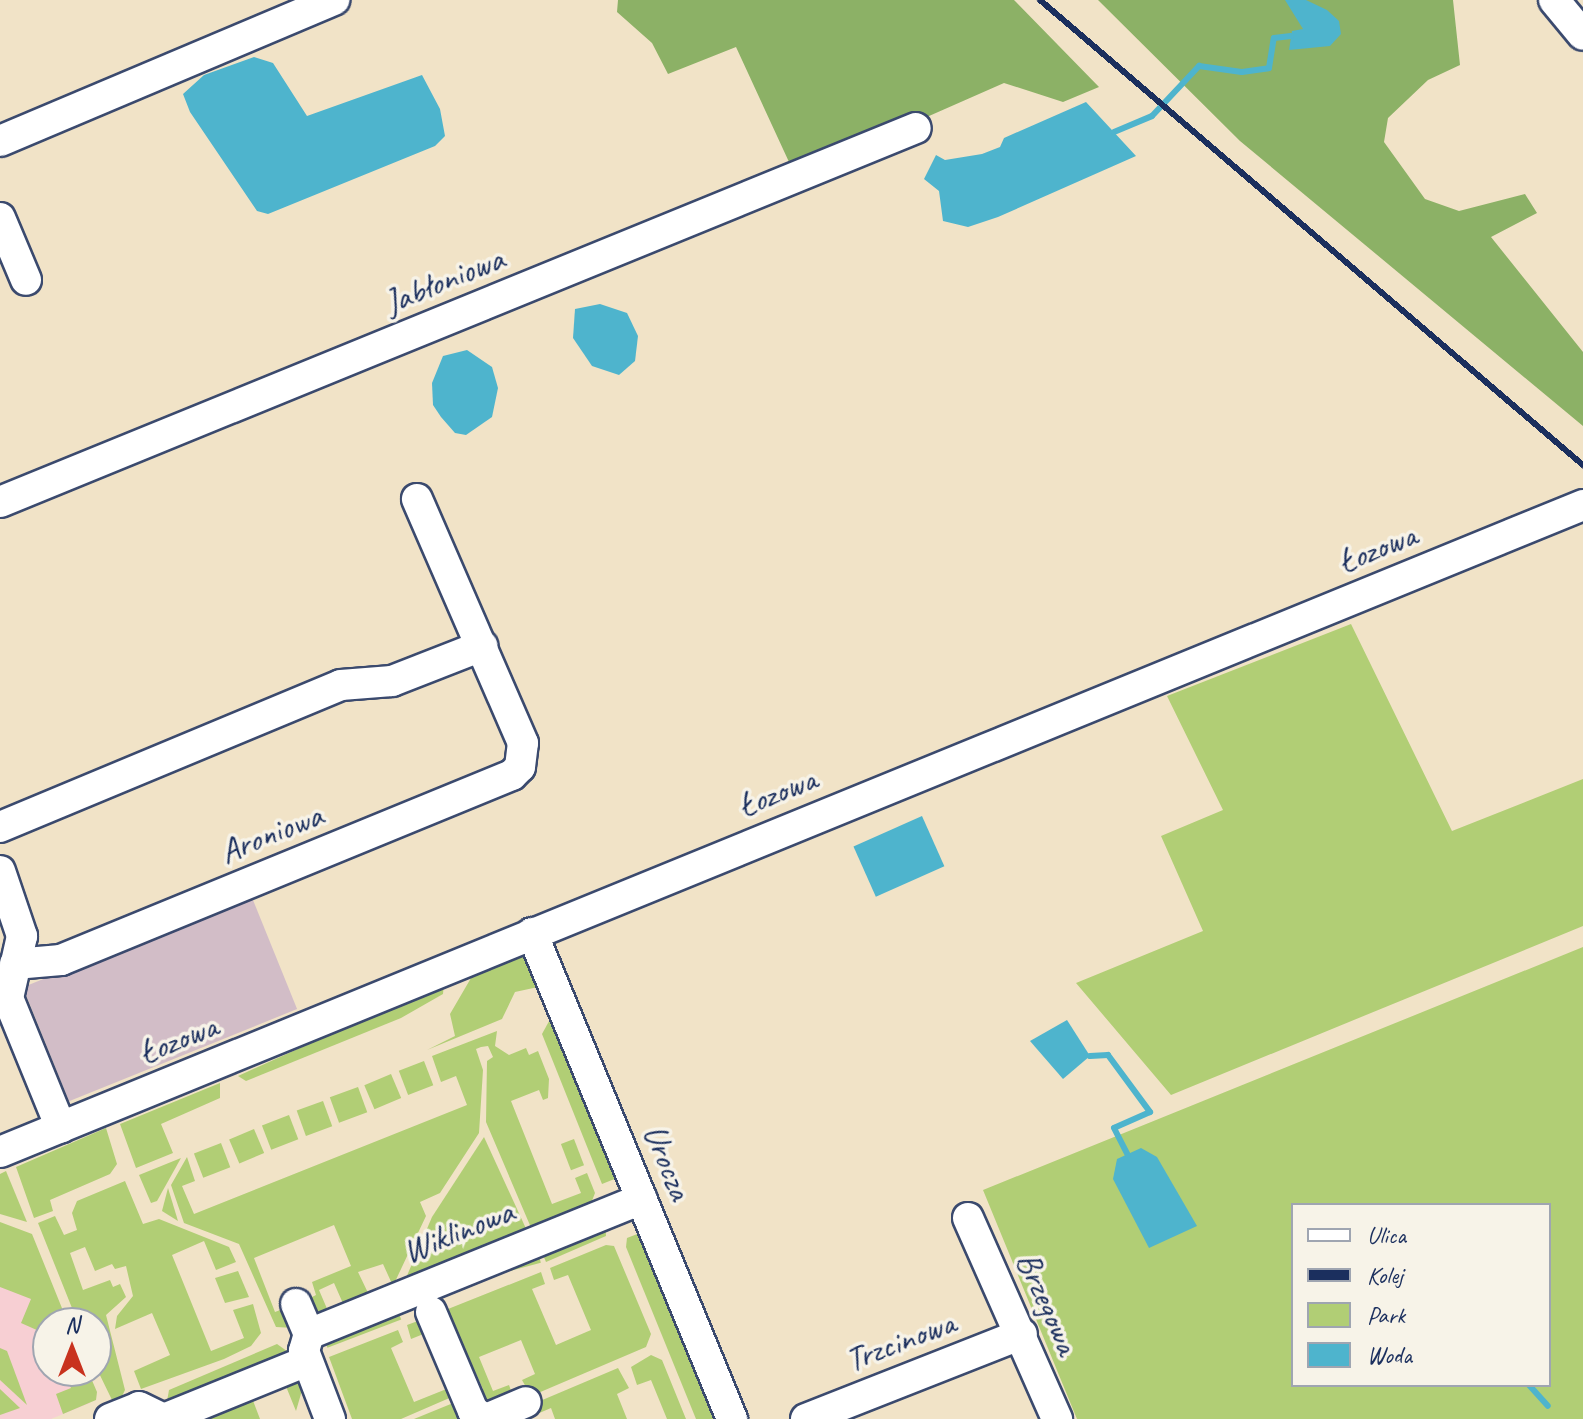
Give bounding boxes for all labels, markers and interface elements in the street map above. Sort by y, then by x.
street label: Jabłoniowa [378,238,510,322]
street label: Łozowa [1332,514,1422,582]
street label: Łozowa [732,758,822,826]
street label: Aroniowa [214,794,328,872]
street label: Łozowa [133,1005,223,1073]
street label: Urocza [635,1119,701,1205]
street label: Wiklinowa [397,1190,519,1272]
legend [1291,1203,1551,1387]
text: Ulica [1367,1220,1406,1250]
street label: Brzegowa [1008,1246,1088,1360]
text: Kolej [1367,1260,1403,1290]
text: Park [1367,1300,1405,1330]
street label: Trzcinowa [840,1302,960,1380]
north arrow [32,1307,112,1387]
text: N [65,1311,79,1339]
text: Woda [1367,1340,1412,1370]

